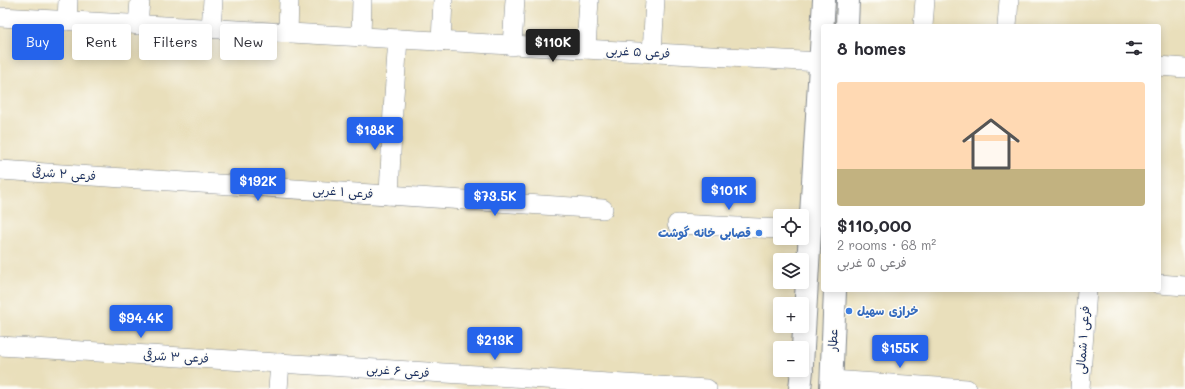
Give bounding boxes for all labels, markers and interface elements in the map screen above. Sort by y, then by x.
chip: Buy [12,24,64,60]
chip: Rent [72,24,131,60]
chip: Filters [139,24,212,60]
chip: New [220,24,277,60]
pin: $110K [525,29,581,63]
text: $110K [535,33,571,50]
text: 8 homes [837,37,906,59]
icon: filters [1123,37,1145,59]
street label: فرعی ۵ غربی [605,41,671,62]
icon: home [955,108,1027,180]
pin: $188K [347,117,403,151]
text: $188K [356,121,394,138]
street label: فرعی ۲ شرقی [31,163,97,184]
pin: $192K [230,168,286,202]
text: $192K [239,172,277,189]
pin: $101K [701,177,757,211]
street label: فرعی ۱ غربی [312,181,374,202]
text: $101K [711,181,747,198]
pin: $73.5K [462,183,528,217]
text: $73.5K [473,187,517,204]
map controls [773,209,809,377]
button: locate [773,209,809,245]
text: $110,000 [837,214,912,236]
place label: قصابی خانه گوشت [658,224,751,241]
marker: قصابی خانه گوشت [754,228,764,238]
text: 2 rooms · 68 m² [837,236,936,253]
button: layers [773,253,809,289]
text: فرعی ۵ غربی [837,253,907,270]
button: + [773,297,809,333]
place label: خرازی سهیل [857,302,918,318]
pin: $94.4K [108,305,174,339]
street label: فرعی ۱ شمالی [1072,305,1093,375]
marker: خرازی سهیل [844,306,854,316]
text: $94.4K [119,309,163,326]
pin: $213K [467,327,523,361]
street label: عطار [824,329,840,352]
text: $213K [476,331,514,348]
pin: $155K [872,335,928,369]
text: $155K [881,339,919,356]
button: − [773,341,809,377]
street label: فرعی ۳ شرقی [143,346,209,367]
street label: فرعی ۶ غربی [366,360,430,381]

